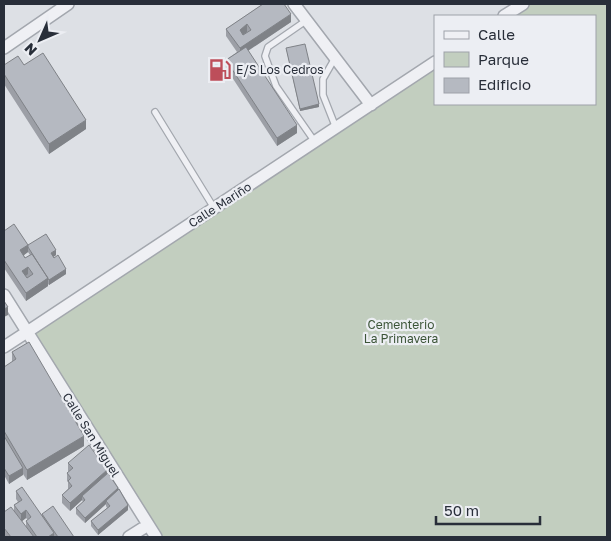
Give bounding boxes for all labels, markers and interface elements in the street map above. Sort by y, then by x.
north arrow [15,15,65,65]
legend [434,15,596,105]
text: Calle [478,25,515,43]
text: N [21,40,40,59]
text: Parque [478,50,529,68]
fuel station icon: E/S Los Cedros [207,57,233,83]
place label: E/S Los Cedros [236,62,324,77]
text: Edificio [478,75,531,93]
street label: Calle Mariño [185,179,254,230]
park label: Cementerio La Primavera [364,317,438,346]
street label: Calle San Miguel [60,390,123,480]
scale bar [436,494,540,526]
text: 50 m [444,501,479,519]

